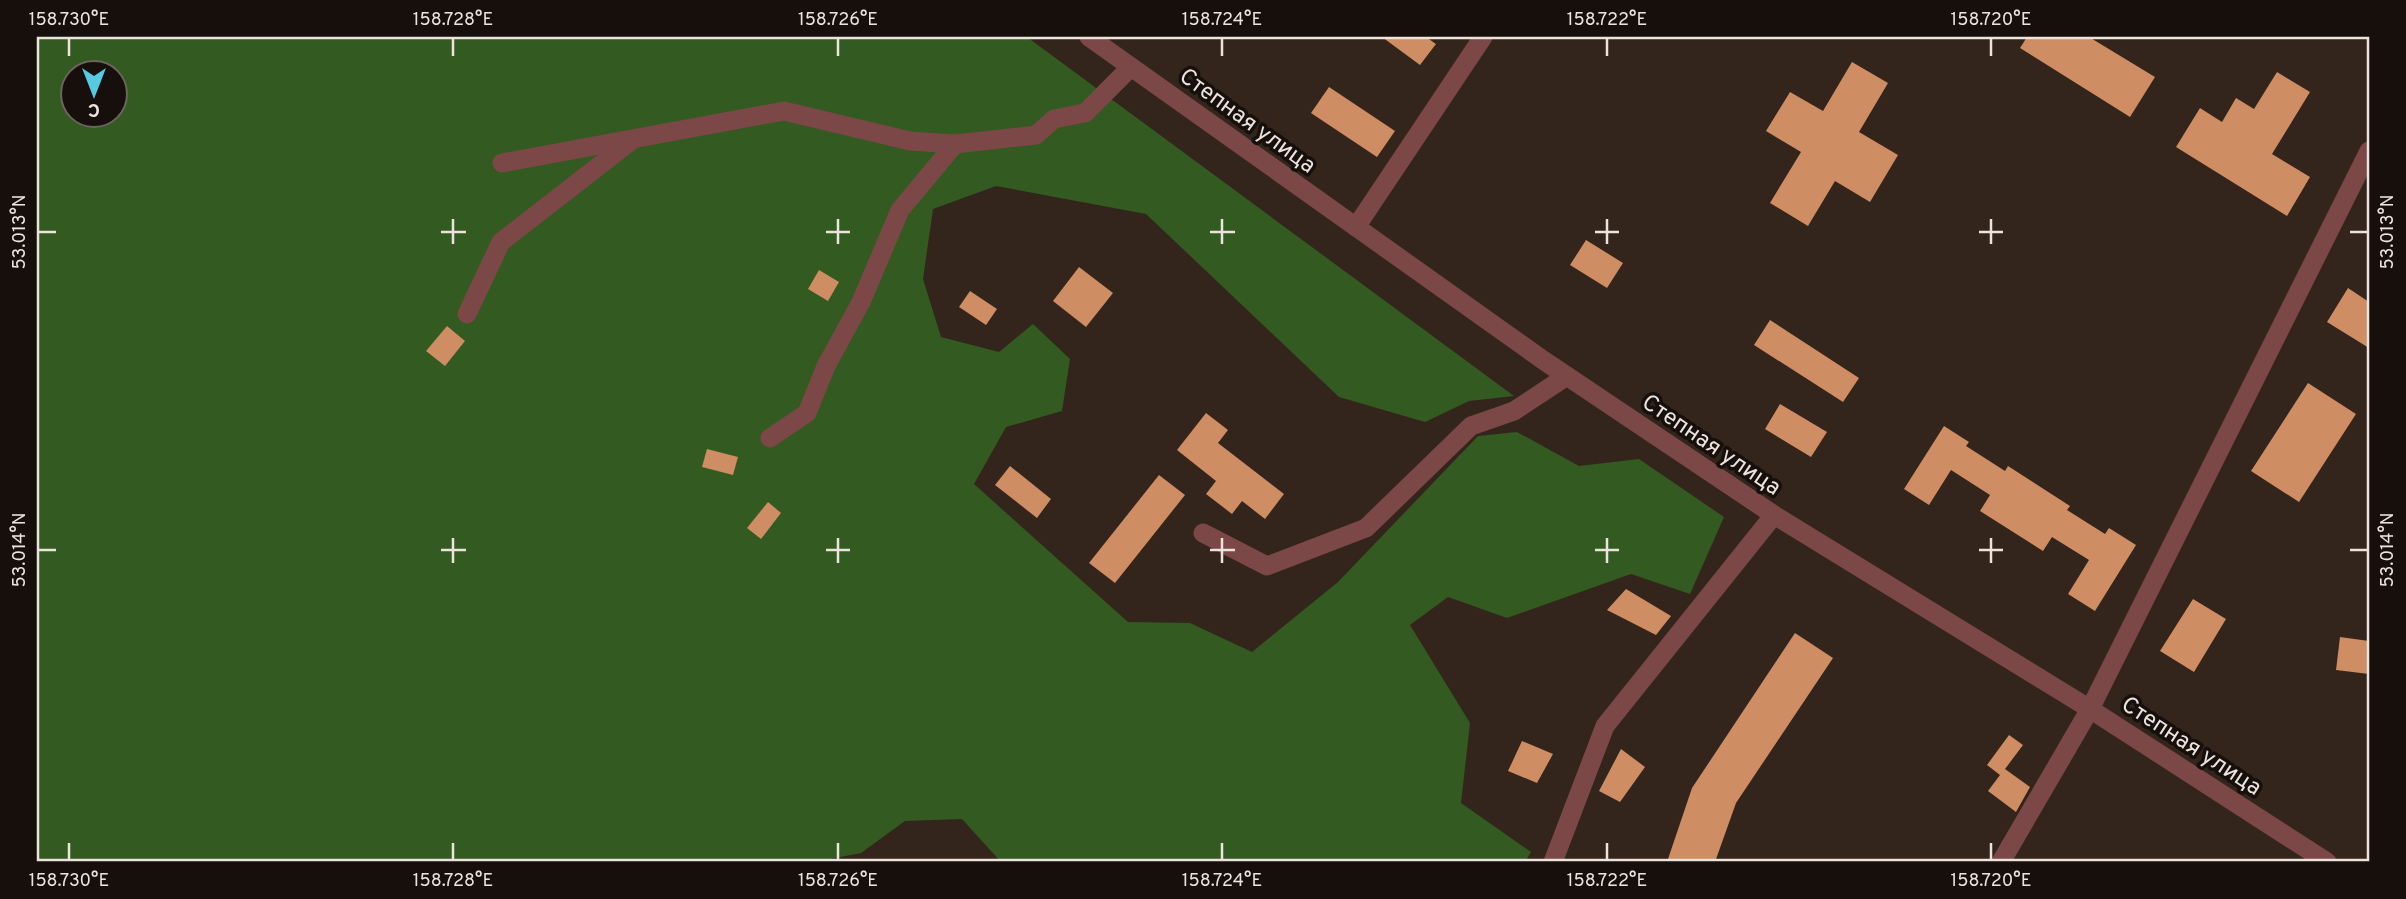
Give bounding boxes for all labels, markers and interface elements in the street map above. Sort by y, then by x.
text: 158.730°E [29,9,109,32]
text: 158.728°E [413,9,493,32]
text: 158.726°E [798,9,878,32]
text: 158.724°E [1182,9,1262,32]
text: 158.722°E [1567,9,1647,32]
text: 158.720°E [1951,9,2031,32]
north arrow [60,60,130,130]
street label: Степная улица [1173,63,1320,181]
text: С [88,97,100,121]
text: 53.013°N [9,194,32,270]
text: 53.013°N [2377,194,2400,270]
street label: Степная улица [1636,389,1786,503]
text: 53.014°N [9,512,32,588]
text: 53.014°N [2377,512,2400,588]
street label: Степная улица [2115,691,2266,803]
text: 158.730°E [29,870,109,893]
text: 158.728°E [413,870,493,893]
text: 158.726°E [798,870,878,893]
text: 158.724°E [1182,870,1262,893]
text: 158.722°E [1567,870,1647,893]
text: 158.720°E [1951,870,2031,893]

